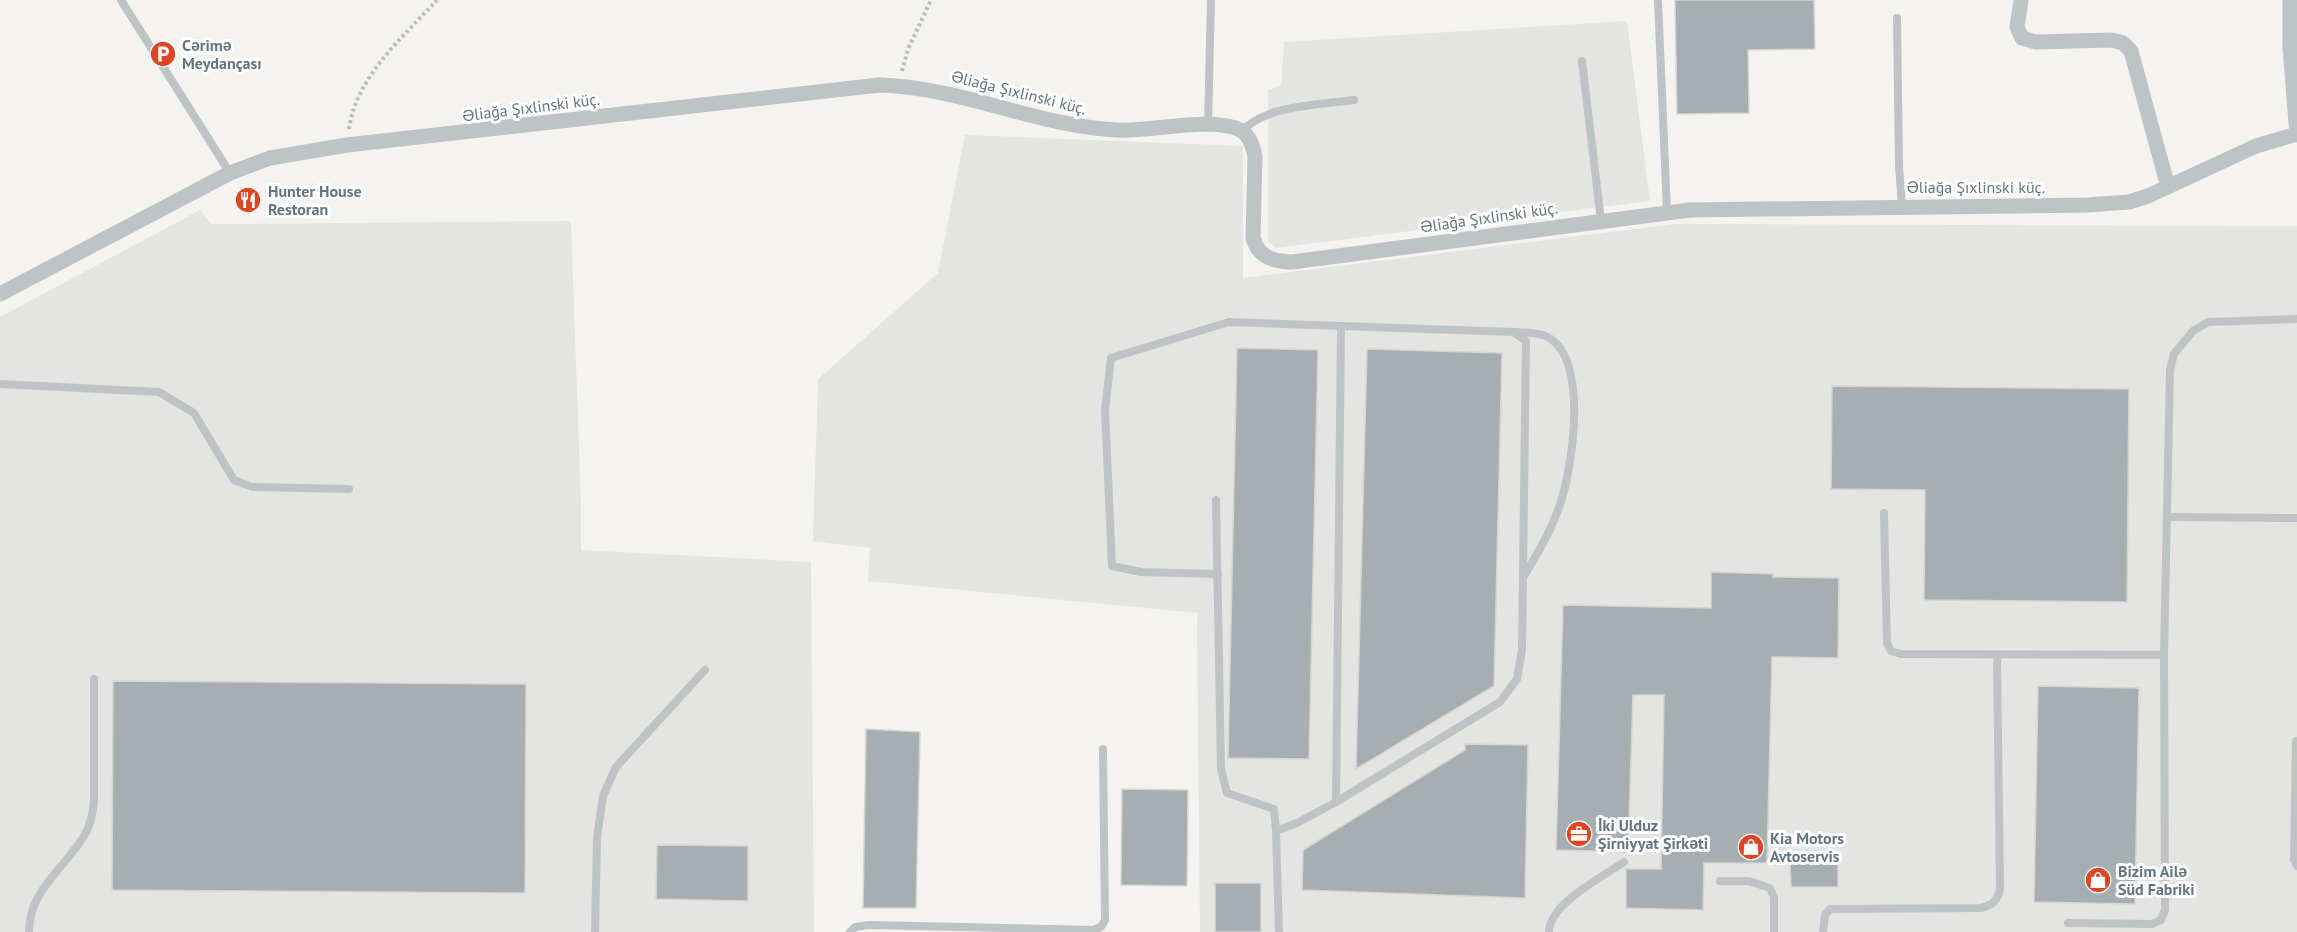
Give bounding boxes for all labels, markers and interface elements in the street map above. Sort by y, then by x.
place label: Cərimə Meydançası [182,35,262,73]
parking icon: Cərimə Meydançası [148,39,178,69]
street label: Əliağa Şıxlinski küç. [949,66,1089,118]
street label: Əliağa Şıxlinski küç. [461,89,601,125]
street label: Əliağa Şıxlinski küç. [1907,177,2045,197]
place label: Hunter House Restoran [268,181,362,219]
restaurant icon: Hunter House Restoran [233,185,263,215]
street label: Əliağa Şıxlinski küç. [1419,197,1559,237]
place label: İki Ulduz Şirniyyat Şirkəti [1598,815,1708,853]
office icon: İki Ulduz Şirniyyat Şirkəti [1564,819,1594,849]
place label: Kia Motors Avtoservis [1770,828,1844,866]
shop icon: Kia Motors Avtoservis [1736,832,1766,862]
place label: Bizim Ailə Süd Fabriki [2118,861,2194,899]
shop icon: Bizim Ailə Süd Fabriki [2083,865,2113,895]

